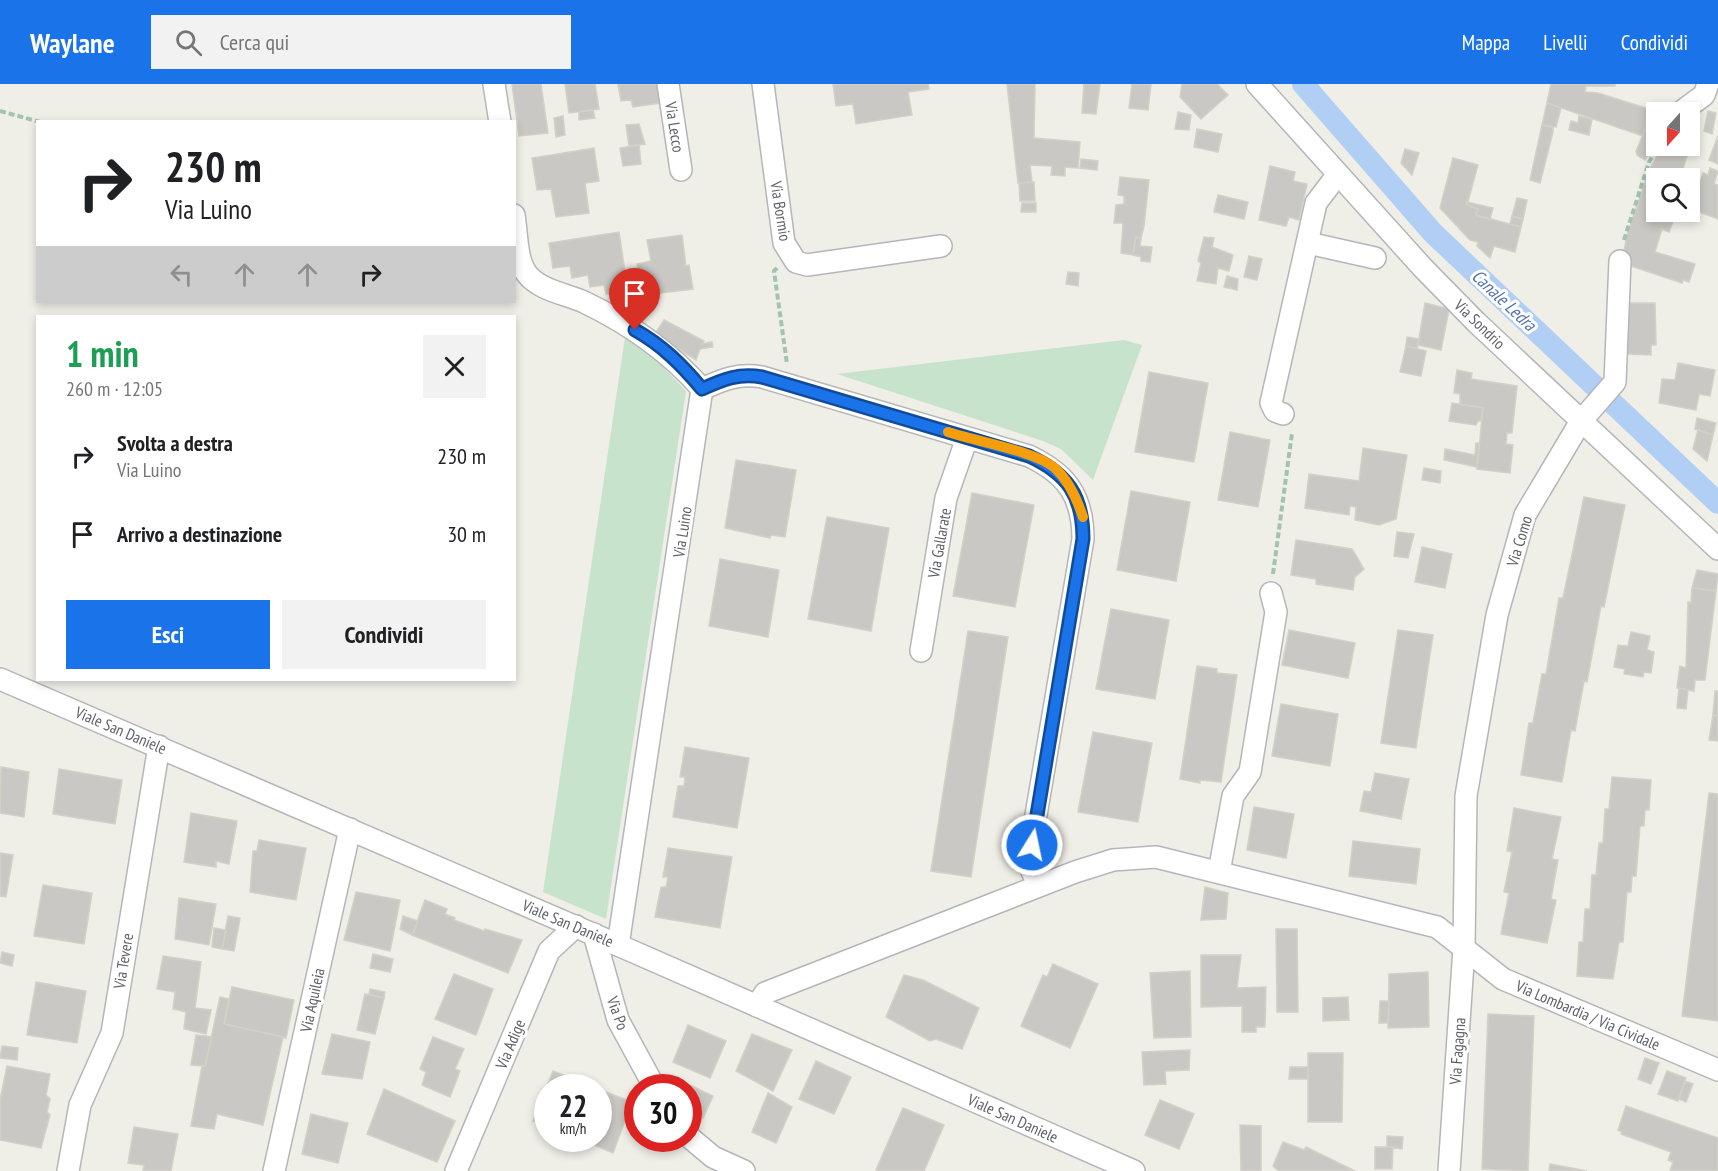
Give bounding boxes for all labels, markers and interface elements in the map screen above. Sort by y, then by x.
search box [151,15,571,69]
text: Waylane [30,24,115,61]
icon: search [172,26,205,59]
text: Cerca qui [220,28,289,56]
text: Mappa [1462,29,1510,56]
text: Livelli [1543,29,1588,56]
text: Condividi [1621,29,1688,56]
street label: Via Lecco [661,99,689,154]
north arrow [1646,102,1700,156]
map controls [1646,102,1700,222]
text: 230 m [165,139,262,194]
icon: right [66,144,144,222]
button: search [1646,168,1700,222]
street label: Via Bormio [766,179,796,242]
text: Via Luino [165,192,252,226]
icon: left [165,258,198,291]
icon: ahead [228,258,261,291]
icon: ahead [291,258,324,291]
icon: right [354,258,387,291]
water label: Canale Ledra [1467,264,1542,336]
pin [609,268,660,330]
icon: arrive [618,277,651,310]
street label: Via Sondrio [1450,294,1510,353]
text: 1 min [66,330,139,377]
button: close [423,335,486,398]
text: 260 m · 12:05 [66,376,163,402]
text: Svolta a destra [117,429,233,457]
icon: right [66,440,99,473]
text: 230 m [437,442,486,470]
text: Via Luino [117,457,181,483]
street label: Via Luino [668,505,696,560]
street label: Via Gallarate [923,507,955,580]
street label: Via Como [1502,513,1536,570]
icon: arrive [66,518,99,551]
text: Arrivo a destinazione [117,520,282,548]
text: 30 m [447,520,486,548]
button: Esci [66,600,270,669]
button: Condividi [282,600,486,669]
street label: Viale San Daniele [72,701,170,758]
position arrow [1000,813,1064,877]
street label: Viale San Daniele [519,894,617,951]
street label: Via Tevere [109,932,137,991]
street label: Via Aquileia [295,966,329,1035]
street label: Via Lombardia / Via Cividale [1512,975,1663,1054]
street label: Via Po [602,993,633,1033]
street label: Via Adige [490,1016,529,1073]
street label: Via Fagagna [1445,1017,1469,1086]
speed limit sign: 30 [624,1074,702,1152]
text: 22 [559,1086,587,1125]
street label: Viale San Daniele [964,1089,1061,1147]
text: km/h [560,1119,586,1138]

